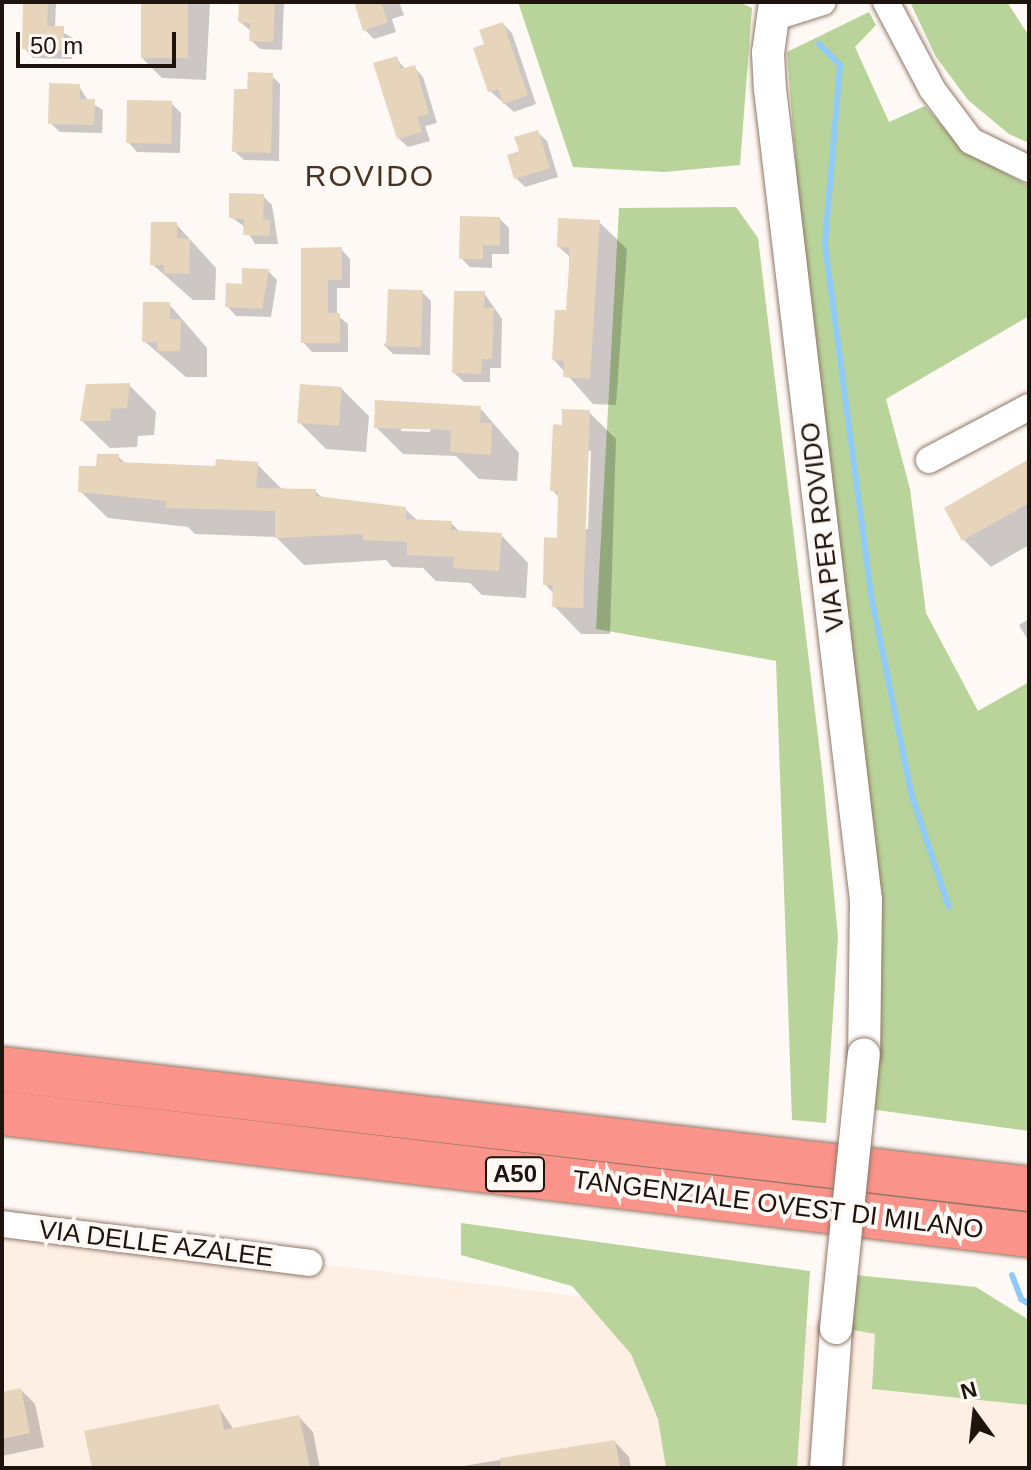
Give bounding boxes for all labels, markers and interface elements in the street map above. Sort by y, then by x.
scale bar [20,16,180,66]
text: 50 m [30,32,83,59]
district label: ROVIDO [305,158,435,194]
street label: VIA PER ROVIDO [795,420,851,634]
road number: A50 [483,1154,547,1194]
street label: TANGENZIALE OVEST DI MILANO [571,1164,985,1246]
street label: VIA DELLE AZALEE [36,1214,276,1274]
north arrow [935,1374,1015,1454]
text: N [958,1376,980,1404]

